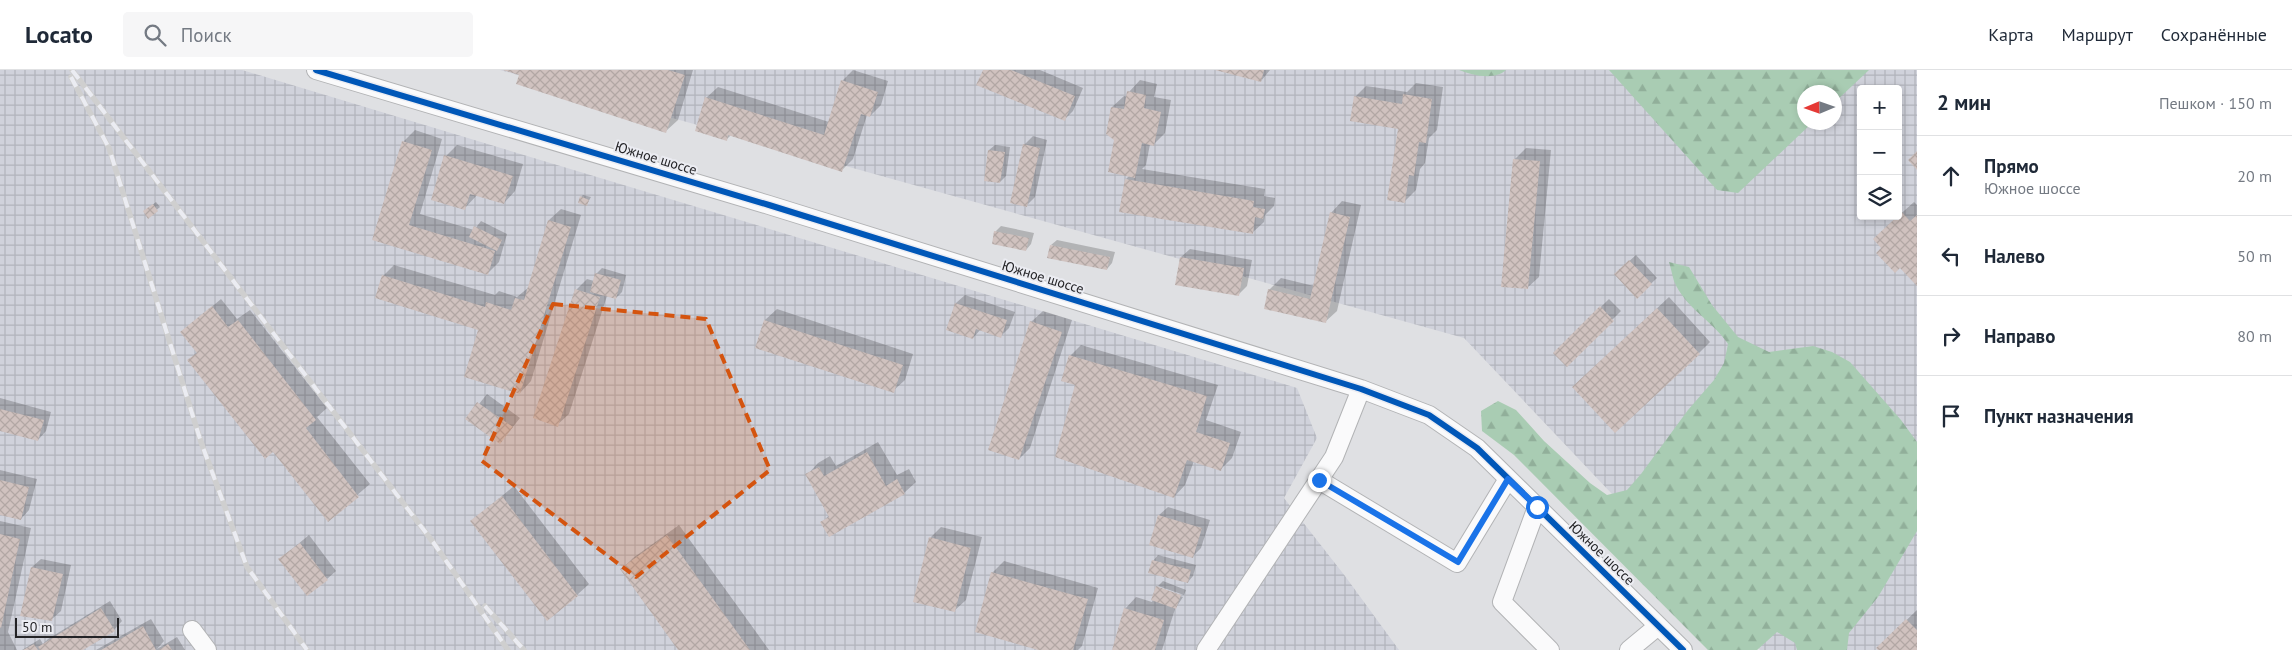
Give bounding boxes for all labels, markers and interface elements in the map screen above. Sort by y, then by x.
search box [123,12,473,57]
text: Locato [25,19,93,50]
icon: search [141,21,169,49]
text: Поиск [181,23,232,47]
text: Карта [1988,23,2034,46]
text: Маршрут [2062,23,2133,46]
text: Сохранённые [2161,23,2267,46]
north arrow [1797,85,1842,130]
map controls [1857,85,1902,220]
button: + [1857,85,1902,130]
text: 2 мин [1937,89,1991,116]
text: Пешком · 150 m [2159,93,2272,113]
button: − [1857,130,1902,175]
street label: Южное шоссе [613,137,699,179]
text: Прямо [1984,154,2039,178]
icon: ahead [1937,162,1965,190]
text: 20 m [2237,166,2272,186]
button: layers [1857,175,1902,220]
text: Южное шоссе [1984,178,2081,198]
icon: left [1937,242,1965,270]
text: Налево [1984,244,2045,268]
text: 50 m [2237,246,2272,266]
street label: Южное шоссе [1000,256,1086,298]
icon: right [1937,322,1965,350]
text: Направо [1984,324,2055,348]
text: 80 m [2237,326,2272,346]
icon: arrive [1937,402,1965,430]
text: Пункт назначения [1984,404,2134,428]
route end [1308,469,1331,492]
route start [1526,496,1549,519]
street label: Южное шоссе [1565,517,1639,589]
scale bar [15,615,119,638]
text: 50 m [22,618,52,636]

